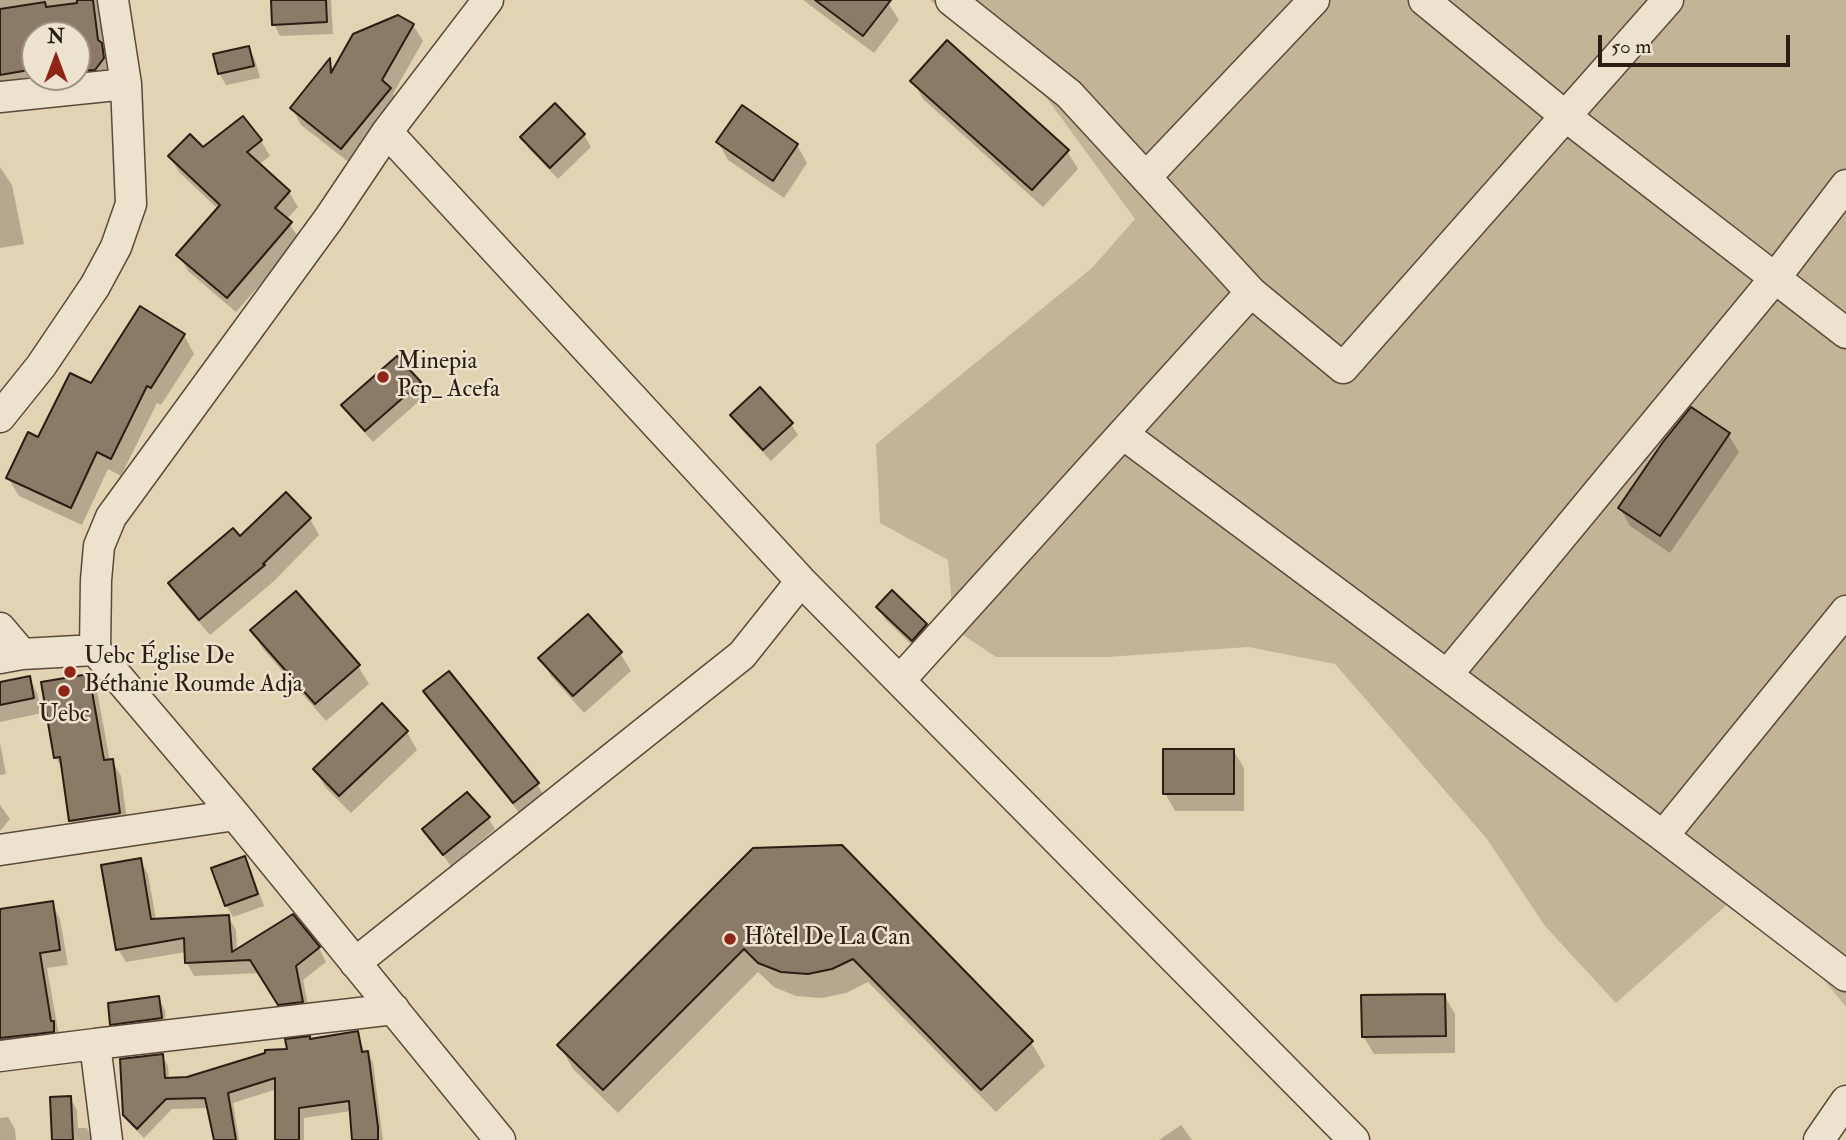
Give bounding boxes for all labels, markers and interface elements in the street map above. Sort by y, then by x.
north arrow [21,21,91,91]
scale bar [1601,21,1794,65]
text: N [47,25,65,49]
text: 50 m [1611,33,1652,60]
place label: Minepia Pcp_ Acefa [397,349,500,405]
marker: Minepia Pcp_ Acefa [375,369,391,385]
place label: Uebc Église De Béthanie Roumde Adja [84,644,303,700]
marker: Uebc Église De Béthanie Roumde Adja [62,664,78,680]
marker: Uebc [56,683,72,699]
place label: Uebc [38,702,90,730]
place label: Hôtel De La Can [744,925,911,953]
marker: Hôtel De La Can [722,931,738,947]

